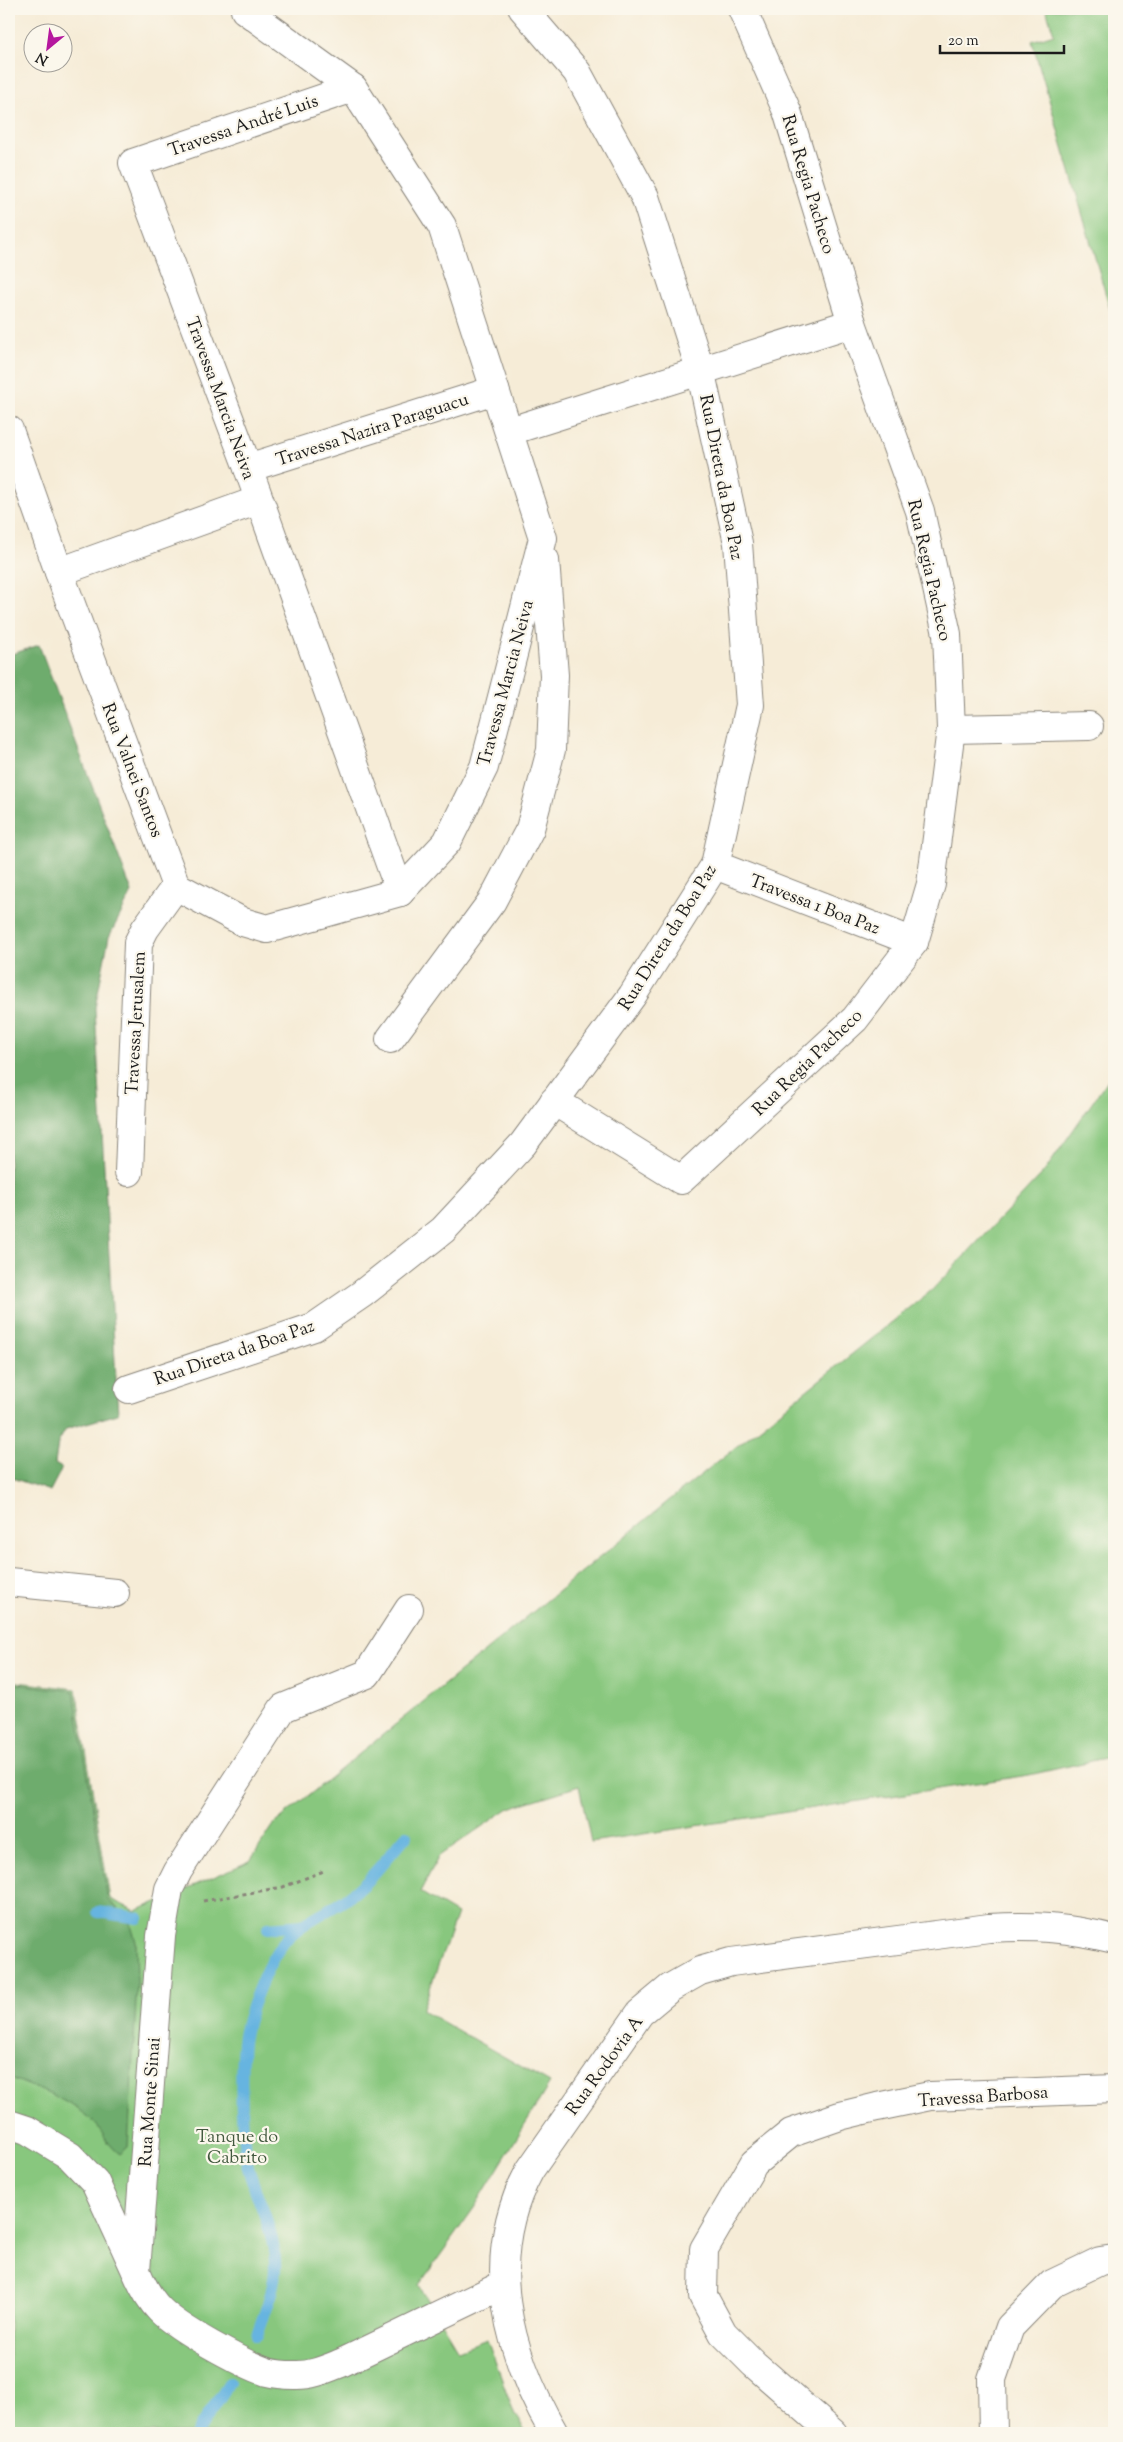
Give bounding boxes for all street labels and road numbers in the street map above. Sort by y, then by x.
street label: Travessa André Luis [165,89,322,165]
street label: Rua Regia Pacheco [774,112,841,258]
street label: Travessa Marcia Neiva [178,314,261,484]
street label: Travessa Nazira Paraguacu [273,387,472,474]
street label: Rua Direta da Boa Paz [691,392,749,563]
street label: Rua Regia Pacheco [899,497,957,644]
street label: Travessa Marcia Neiva [472,597,542,770]
street label: Rua Valnei Santos [94,700,169,842]
street label: Rua Direta da Boa Paz [613,860,724,1016]
street label: Travessa 1 Boa Paz [745,869,883,943]
street label: Travessa Jerusalem [120,951,154,1096]
street label: Rua Regia Pacheco [747,1004,869,1123]
street label: Rua Direta da Boa Paz [151,1314,319,1394]
street label: Rua Rodovia A [560,2011,651,2121]
street label: Rua Monte Sinai [134,2037,168,2168]
street label: Travessa Barbosa [917,2080,1049,2116]

